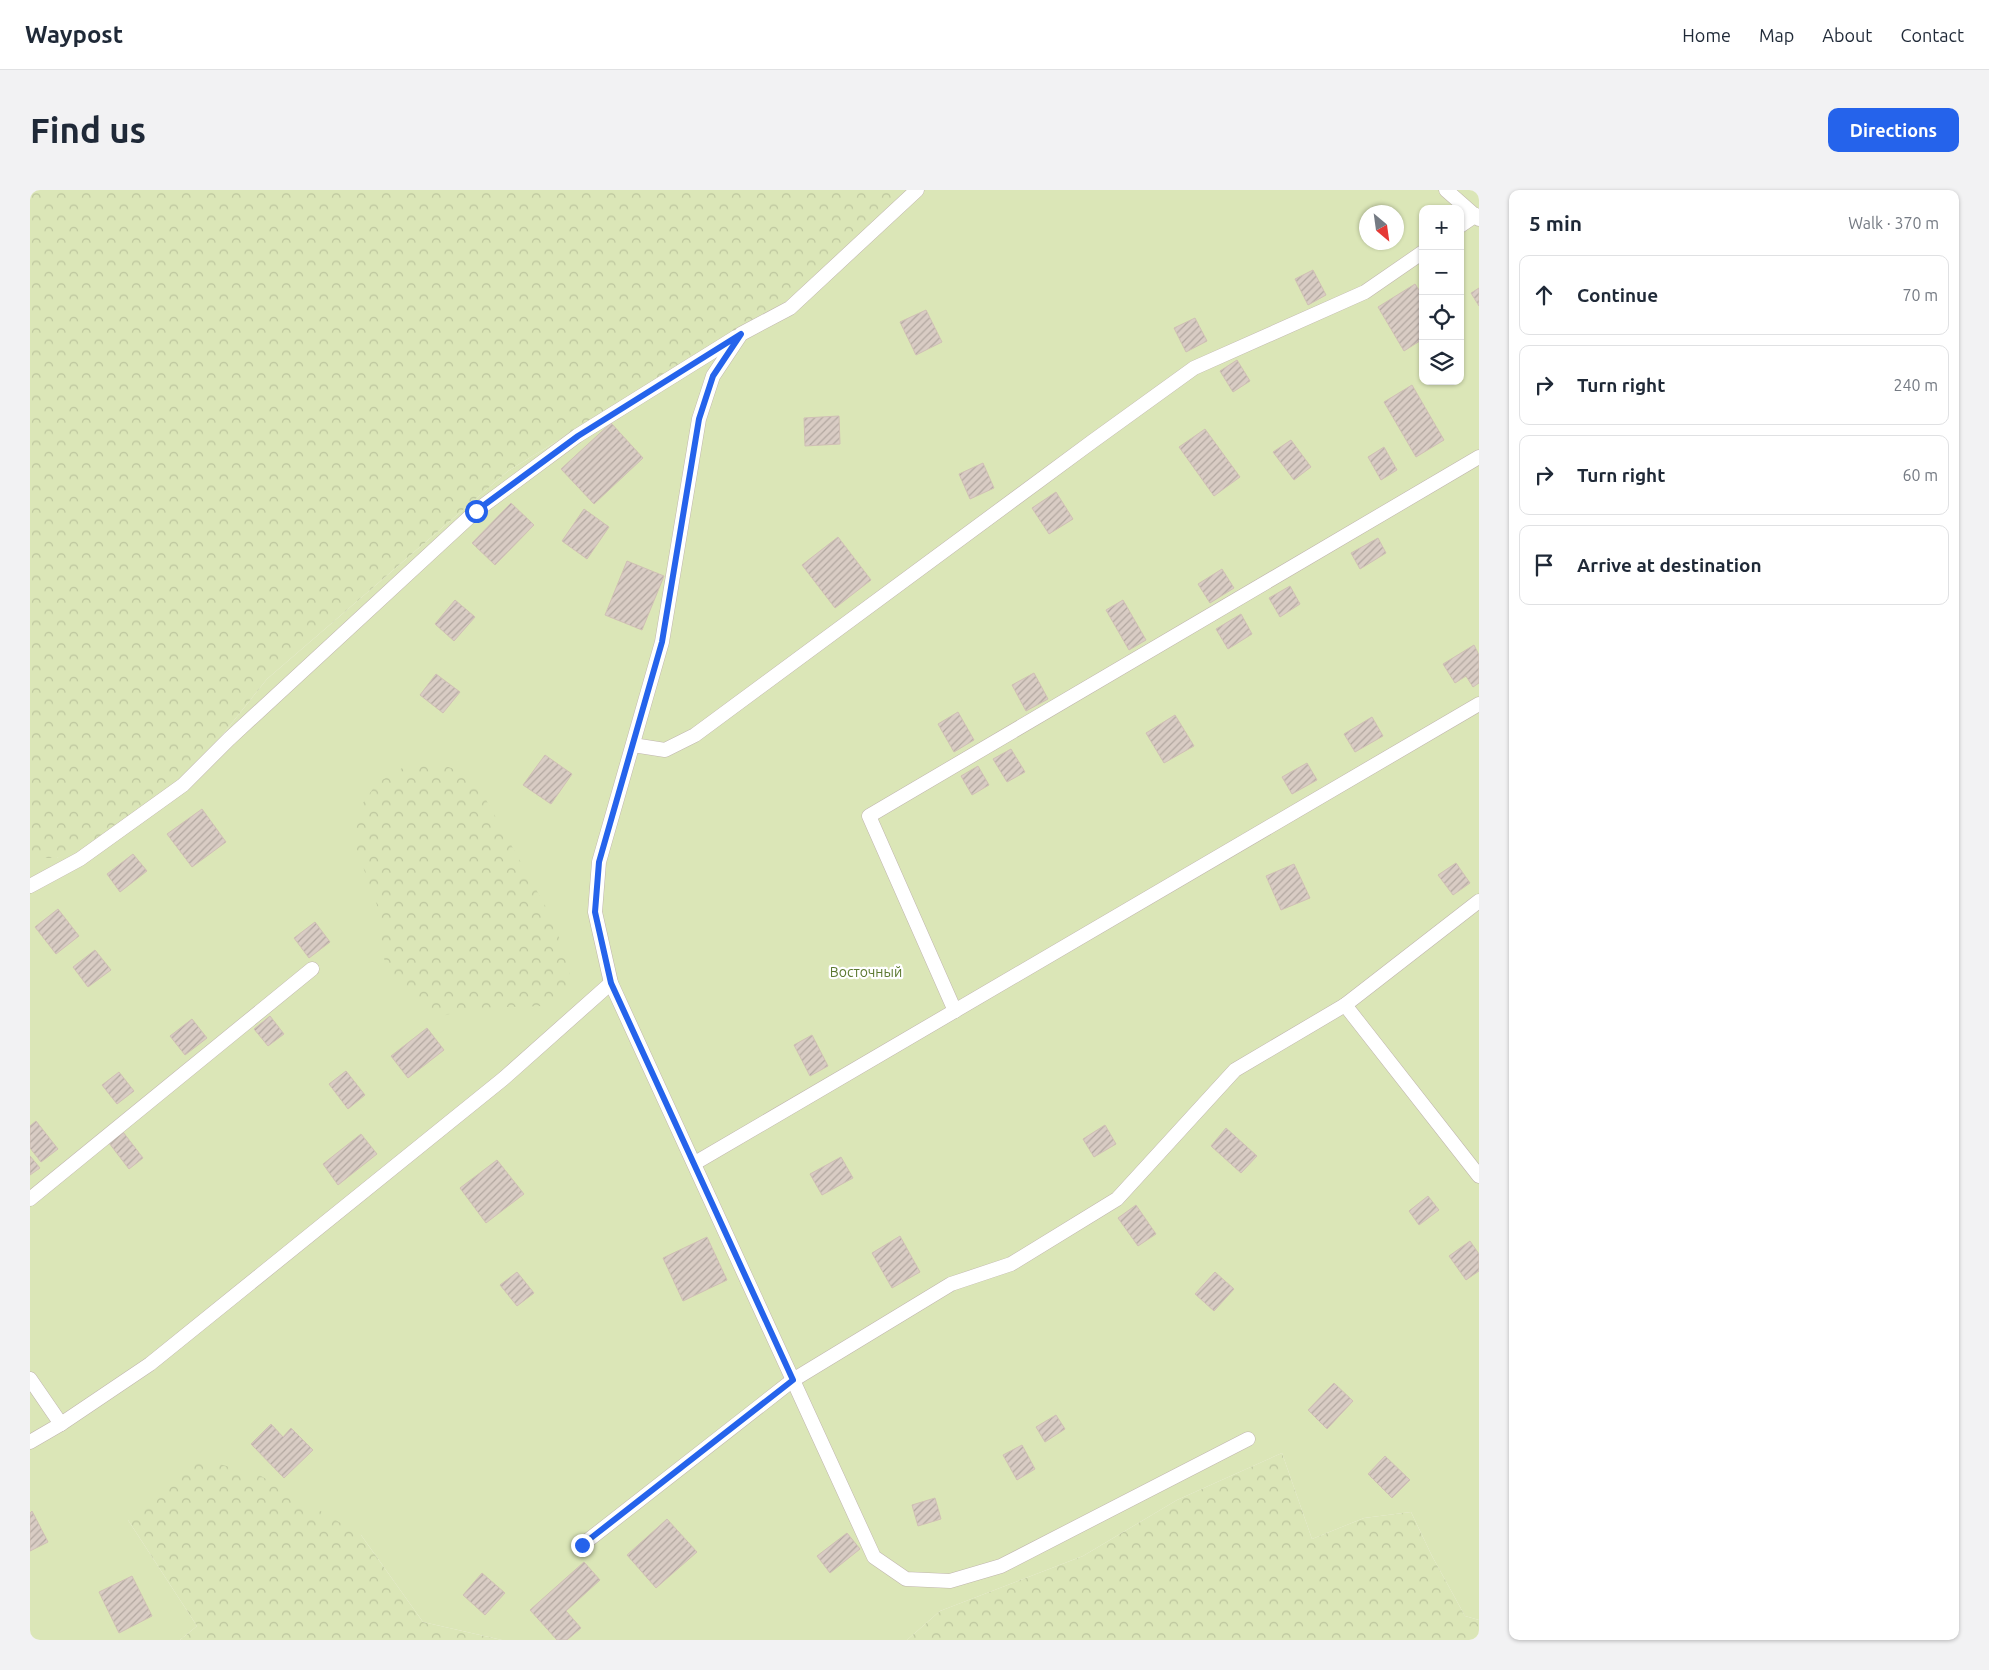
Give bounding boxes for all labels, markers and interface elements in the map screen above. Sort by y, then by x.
text: Waypost [25,21,123,48]
text: Home [1682,25,1731,45]
text: Map [1759,25,1794,45]
text: About [1822,25,1872,45]
text: Contact [1900,25,1964,45]
button: Directions [1828,108,1959,152]
text: Find us [30,110,146,150]
north arrow [1359,205,1404,250]
map controls [1419,205,1464,385]
button: + [1419,205,1464,250]
text: 5 min [1529,211,1582,235]
text: Walk · 370 m [1848,214,1939,232]
button: − [1419,250,1464,295]
icon: ahead [1530,281,1558,309]
text: Continue [1577,284,1658,306]
text: 70 m [1902,286,1938,304]
button: locate [1419,295,1464,340]
button: layers [1419,340,1464,385]
icon: right [1530,371,1558,399]
text: Turn right [1577,374,1665,396]
text: 240 m [1893,376,1938,394]
icon: right [1530,461,1558,489]
text: Turn right [1577,464,1665,486]
text: 60 m [1902,466,1938,484]
route start [465,500,488,523]
icon: arrive [1530,551,1558,579]
text: Arrive at destination [1577,554,1762,576]
park label: Восточный [830,964,902,980]
route end [571,1534,594,1557]

